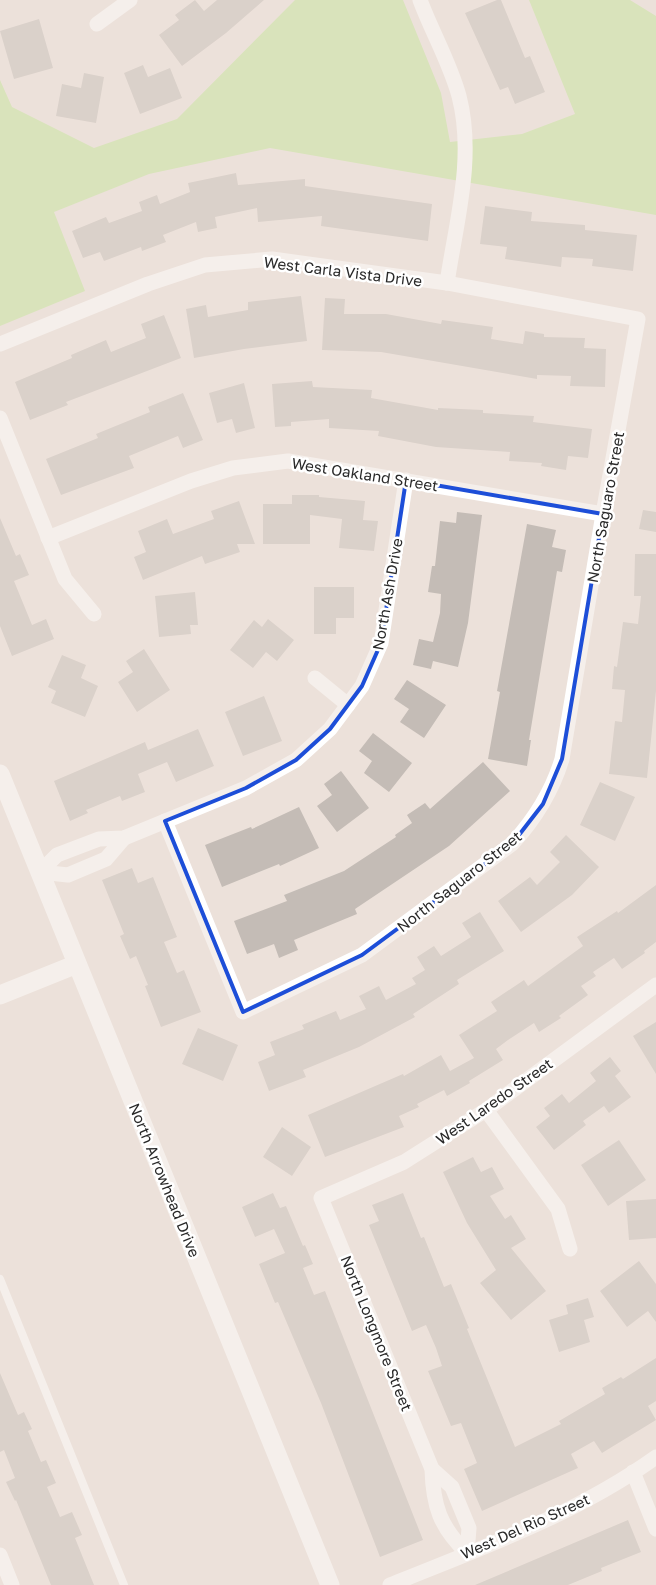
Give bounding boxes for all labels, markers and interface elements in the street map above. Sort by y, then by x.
street label: West Carla Vista Drive [263,252,423,290]
street label: North Saguaro Street [583,430,627,584]
street label: West Oakland Street [290,454,440,494]
street label: North Ash Drive [368,536,406,652]
street label: North Saguaro Street [393,827,525,935]
street label: West Laredo Street [432,1054,556,1148]
street label: North Arrowhead Drive [126,1100,204,1260]
street label: North Longmore Street [338,1253,416,1413]
street label: West Del Rio Street [458,1489,592,1563]

